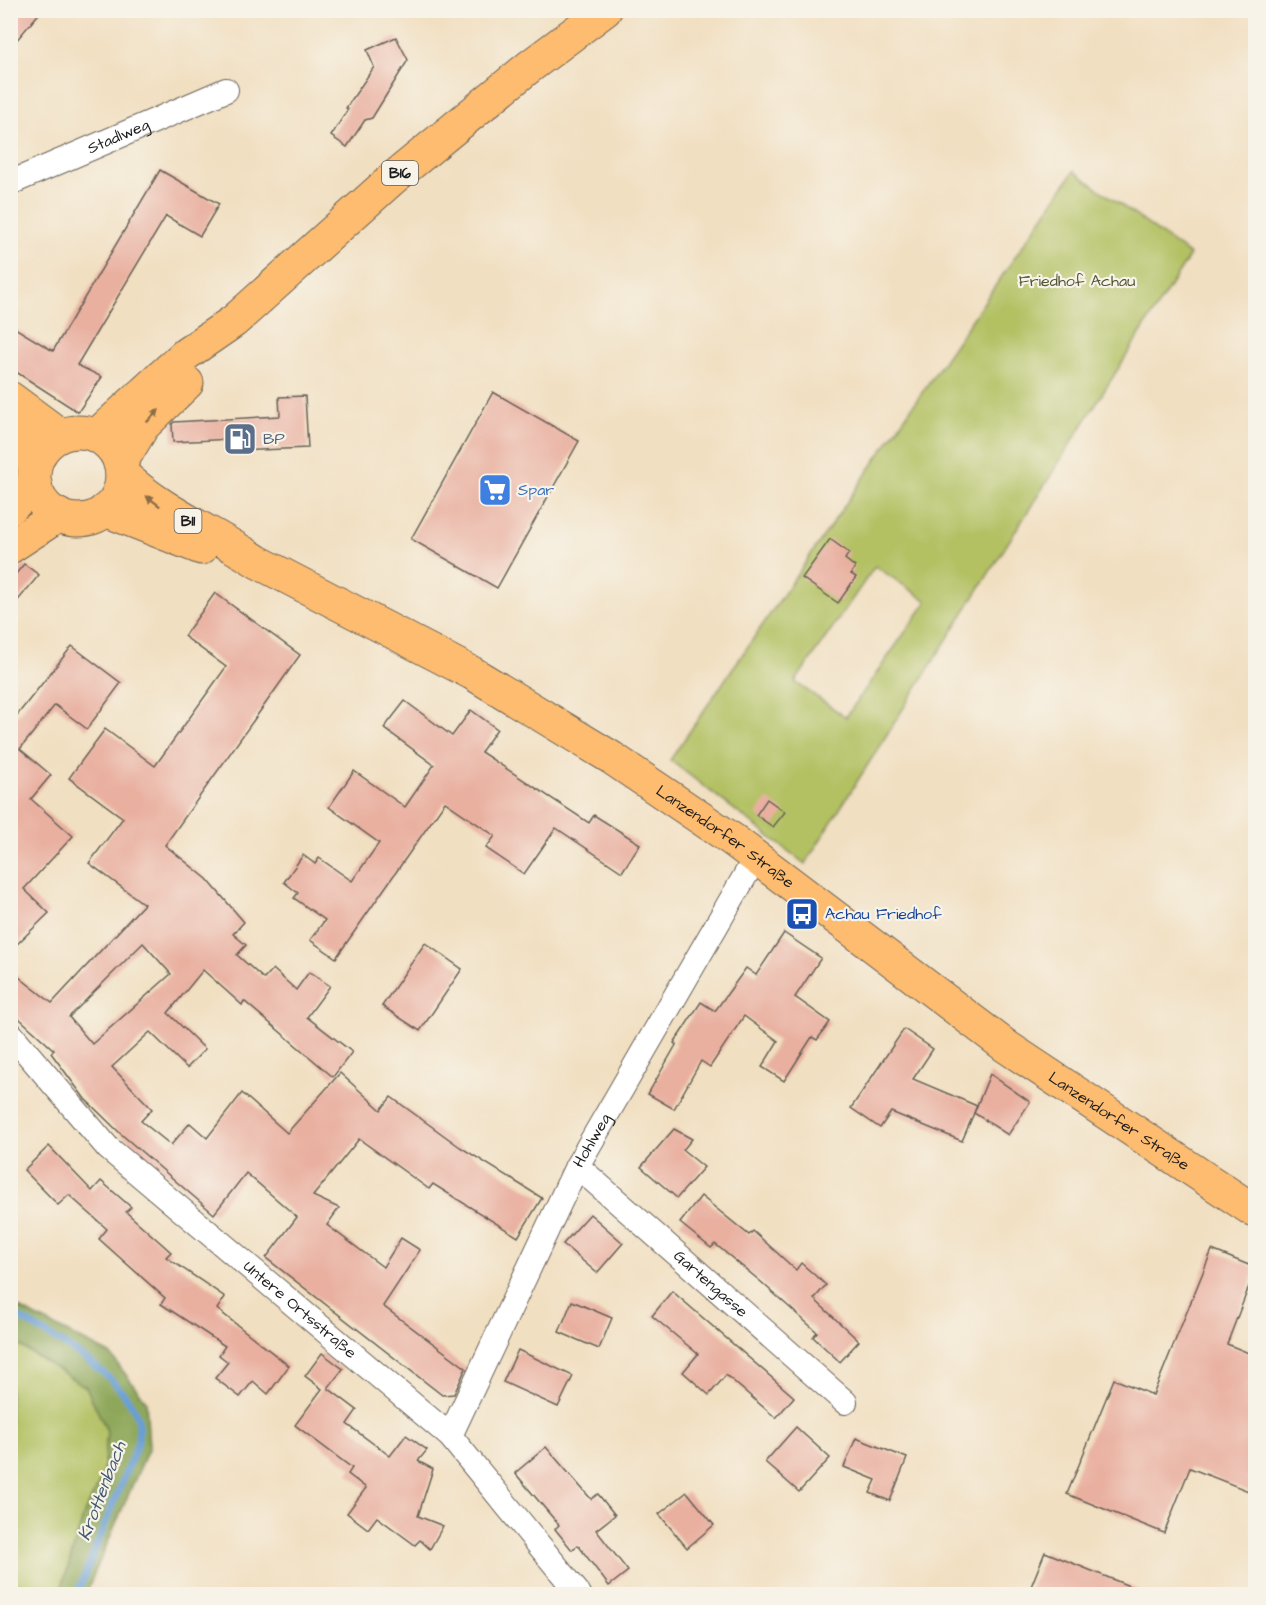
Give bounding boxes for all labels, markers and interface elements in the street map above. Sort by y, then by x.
street label: Stadlweg [84,113,153,159]
road number: B16 [382,161,418,185]
park label: Friedhof Achau [1019,270,1135,292]
one-way arrow [145,410,159,424]
fuel station icon: BP [222,421,258,457]
place label: BP [263,428,285,450]
supermarket icon: Spar [477,472,513,508]
place label: Spar [518,479,554,501]
one-way arrow [146,495,162,507]
road number: B11 [174,509,201,533]
street label: Lanzendorfer Straße [652,780,799,894]
bus stop icon: Achau Friedhof [784,896,820,932]
place label: Achau Friedhof [825,903,942,925]
street label: Lanzendorfer Straße [1044,1066,1194,1176]
street label: Hohlweg [568,1109,617,1171]
street label: Gartengasse [669,1245,753,1323]
street label: Untere Ortsstraße [239,1256,361,1364]
water label: Krottenbach [72,1437,133,1544]

